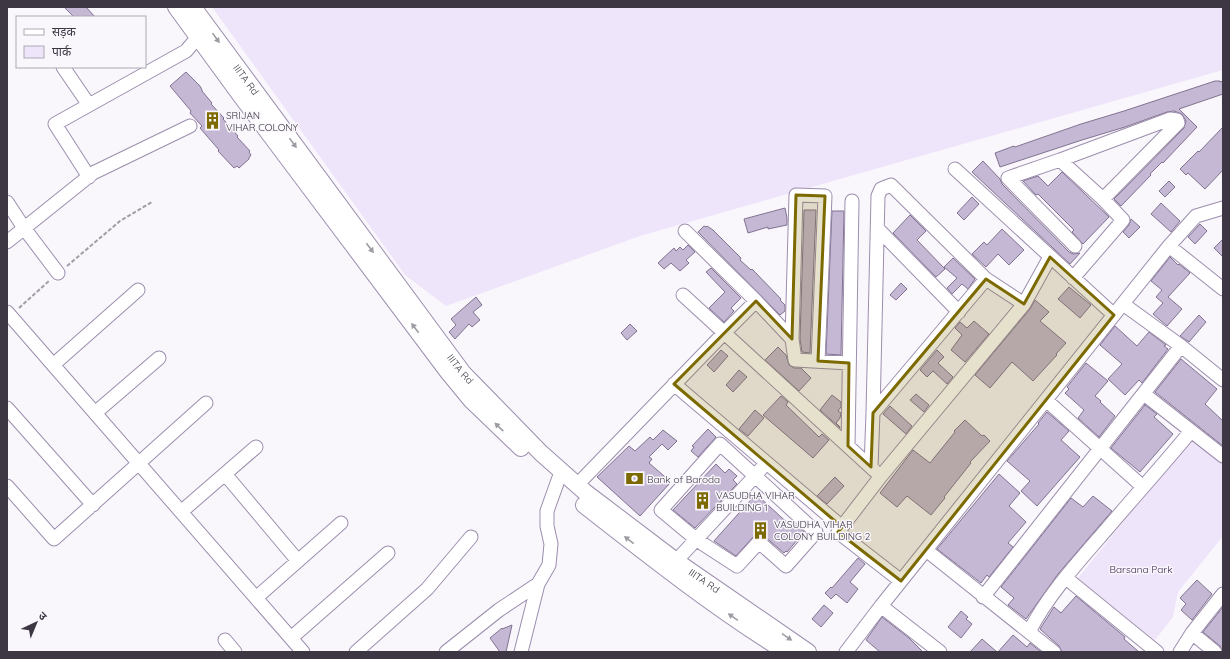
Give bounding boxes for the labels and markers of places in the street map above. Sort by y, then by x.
place label: SRIJAN VIHAR COLONY [226,109,299,134]
building icon: SRIJAN VIHAR COLONY [203,111,223,131]
bank icon: Bank of Baroda [624,469,644,489]
place label: Bank of Baroda [647,473,720,486]
place label: VASUDHA VIHAR BUILDING 1 [716,489,795,514]
building icon: VASUDHA VIHAR BUILDING 1 [693,491,713,511]
place label: VASUDHA VIHAR COLONY BUILDING 2 [774,518,871,543]
building icon: VASUDHA VIHAR COLONY BUILDING 2 [751,520,771,540]

